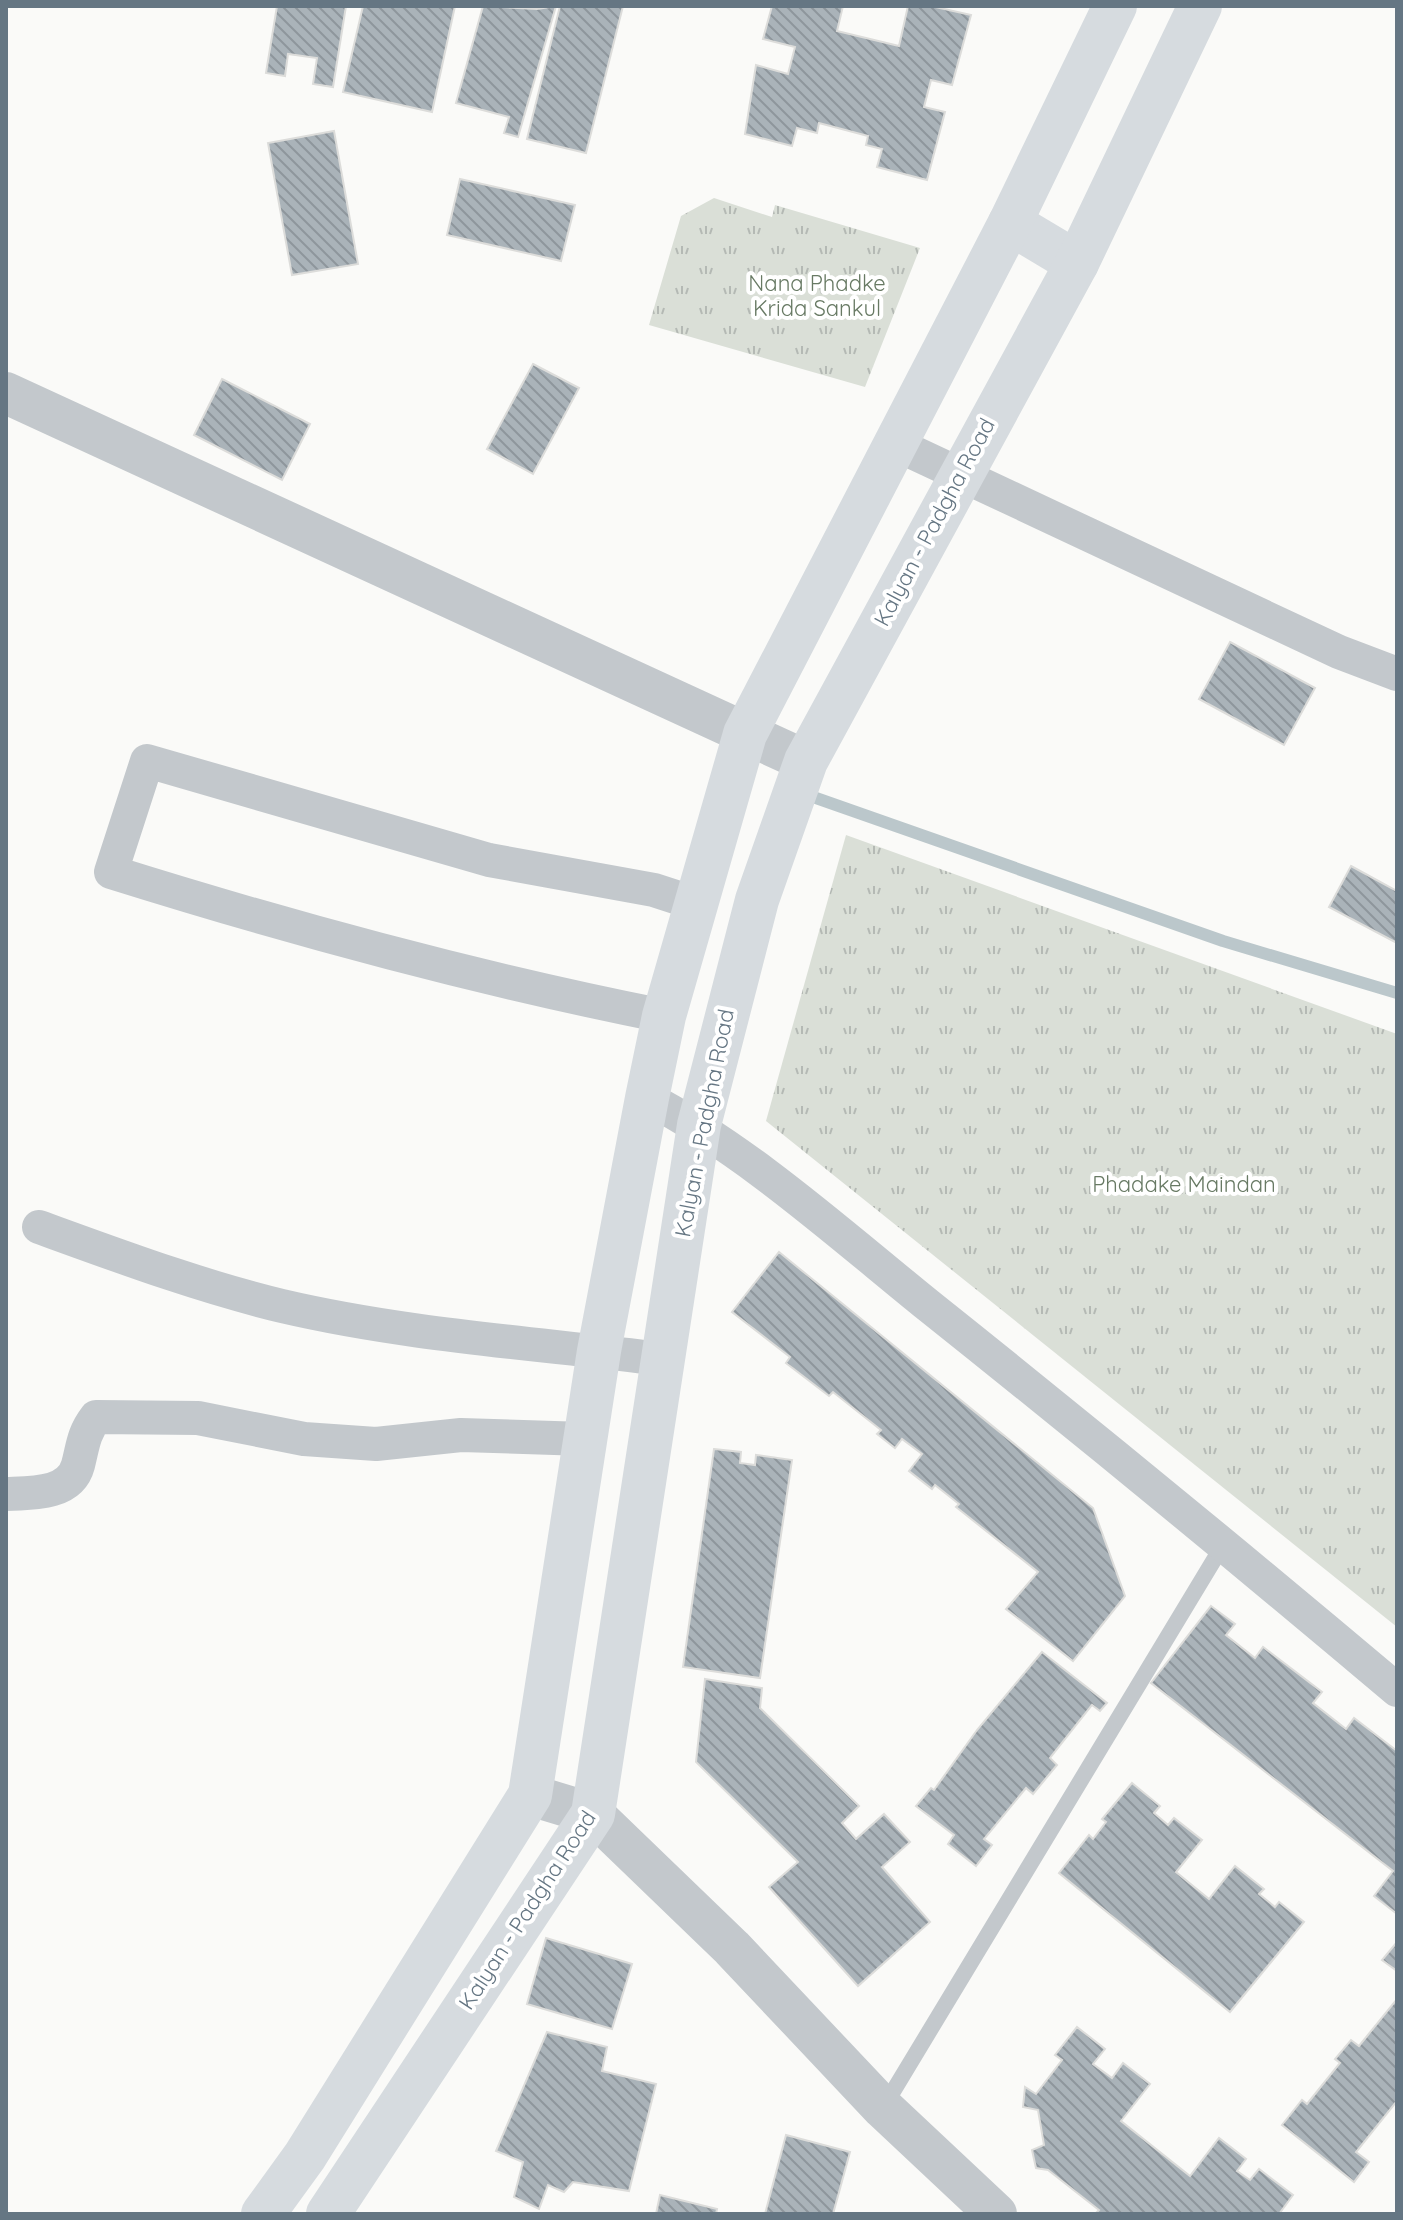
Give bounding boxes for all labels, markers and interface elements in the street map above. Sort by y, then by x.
park label: Nana Phadke Krida Sankul [748,269,886,322]
street label: Kalyan - Padgha Road [867,413,1001,631]
street label: Kalyan - Padgha Road [668,1007,740,1239]
park label: Phadake Maindan [1092,1170,1276,1198]
street label: Kalyan - Padgha Road [452,1805,602,2015]

